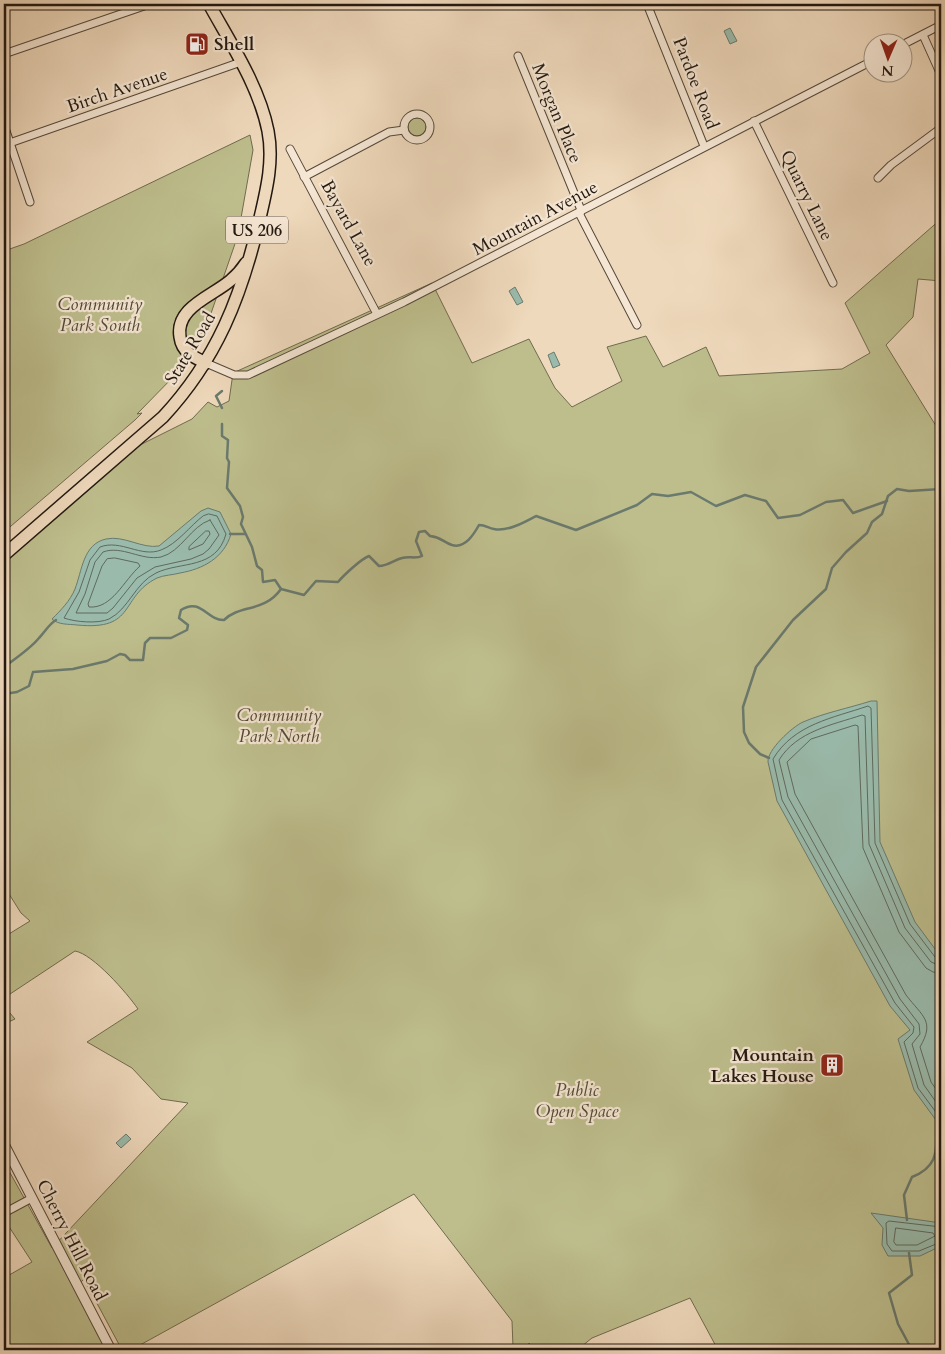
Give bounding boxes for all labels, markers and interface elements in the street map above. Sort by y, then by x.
fuel station icon: Shell [184,31,210,57]
place label: Shell [214,32,254,57]
north arrow [862,32,912,82]
street label: Pardoe Road [667,33,725,133]
street label: Morgan Place [525,60,588,167]
text: N [881,61,894,80]
street label: Birch Avenue [63,62,171,119]
street label: Quarry Lane [774,146,839,245]
street label: Bayard Lane [315,175,383,271]
street label: Mountain Avenue [468,175,602,262]
road number: US 206 [226,216,288,244]
park label: Community Park South [57,292,143,338]
street label: State Road [159,307,222,389]
park label: Community Park North [236,703,322,749]
place label: Mountain Lakes House [710,1043,814,1089]
building icon: Mountain Lakes House [819,1052,845,1078]
park label: Public Open Space [536,1078,620,1124]
street label: Cherry Hill Road [30,1175,113,1306]

